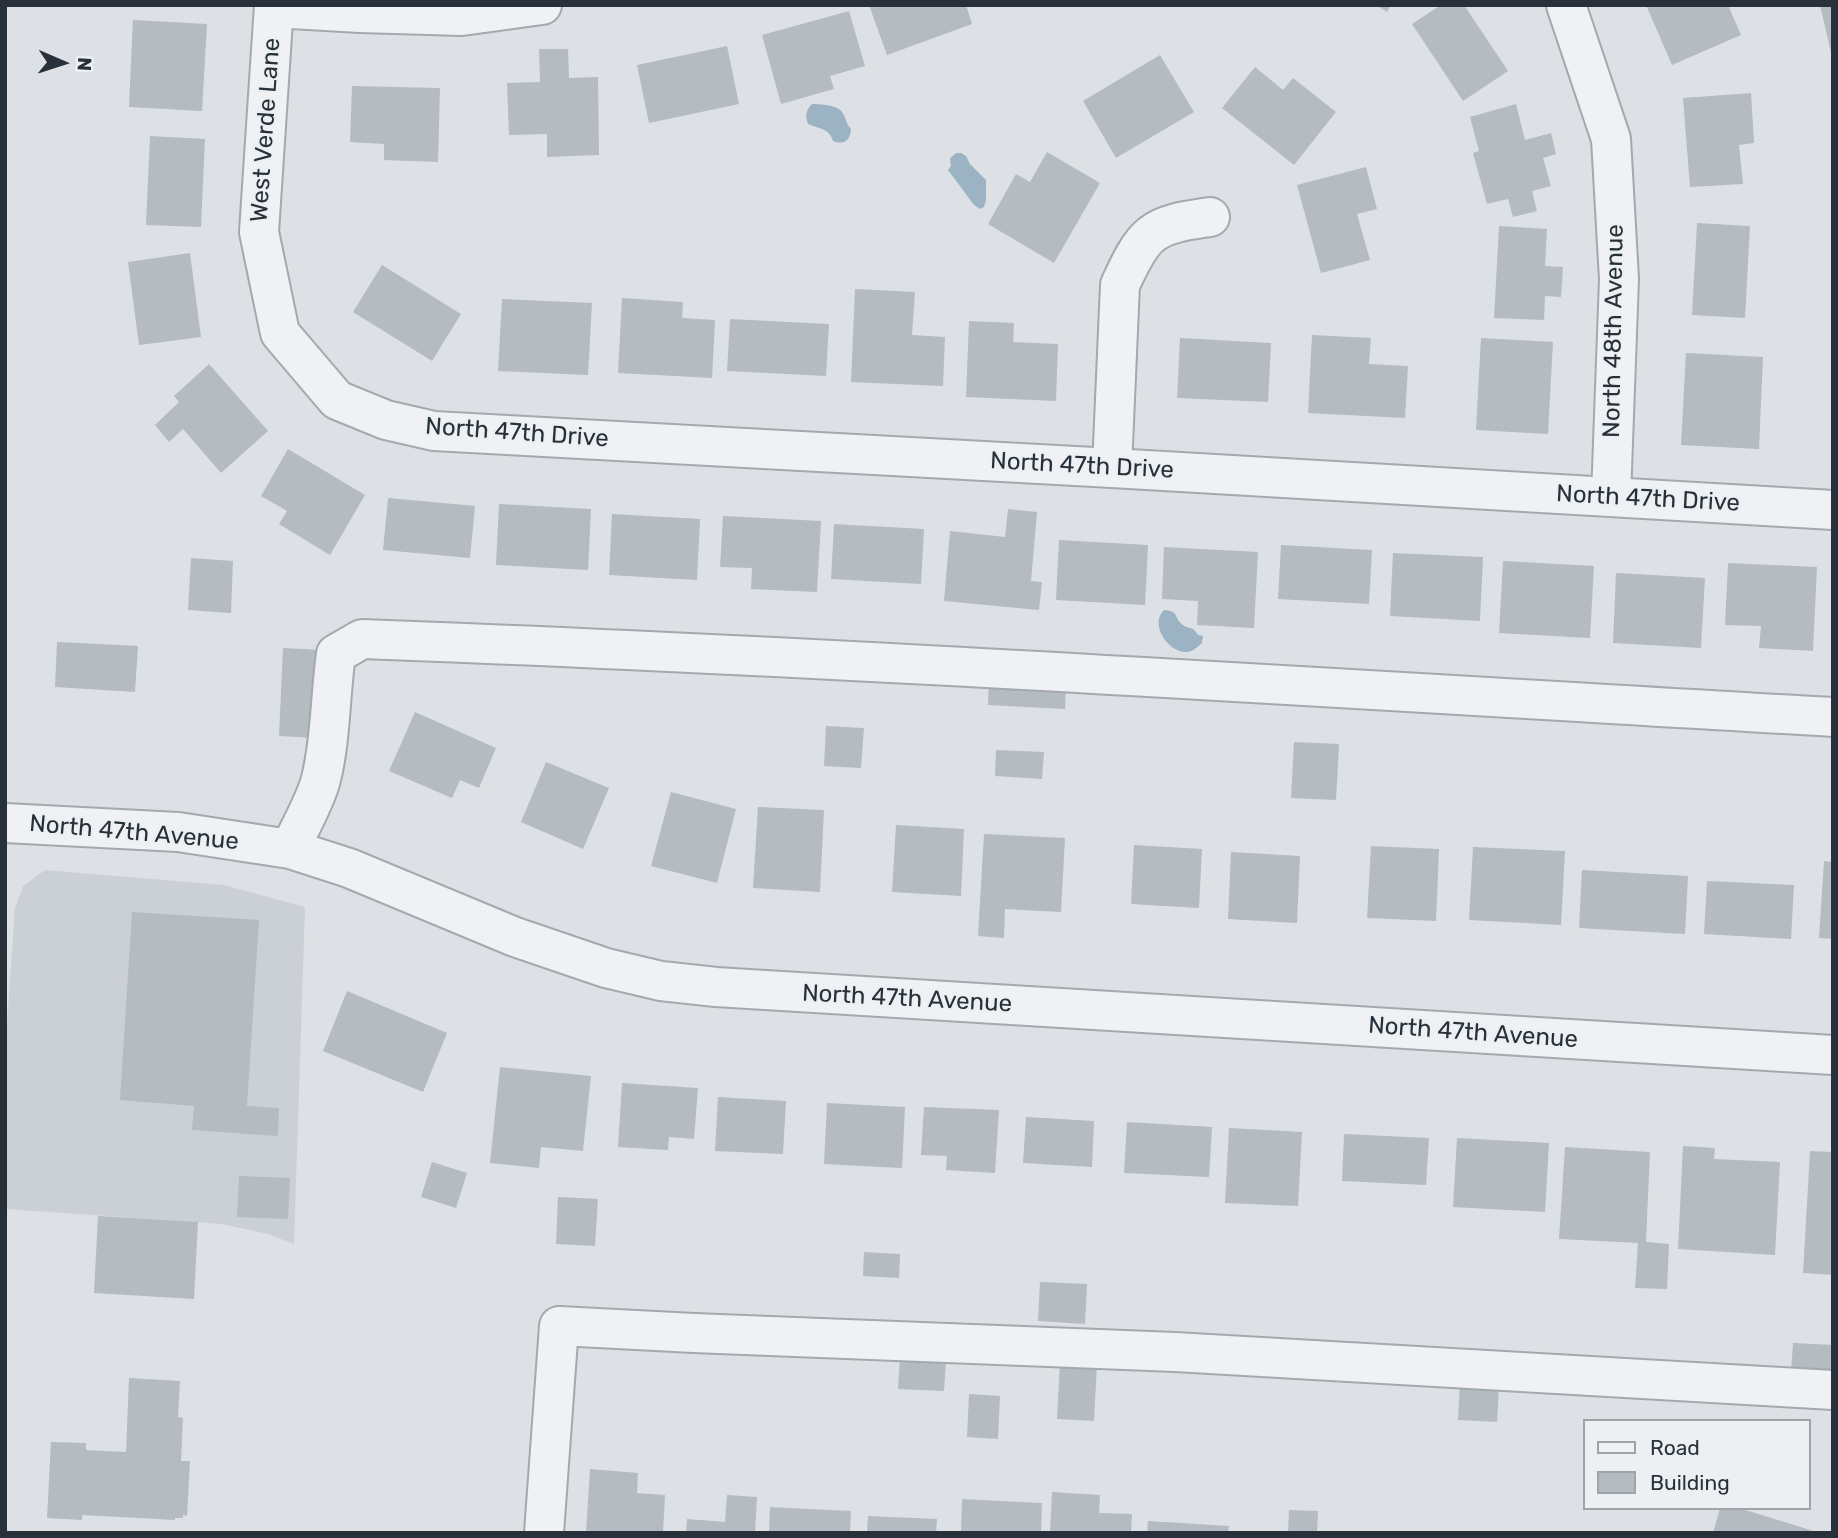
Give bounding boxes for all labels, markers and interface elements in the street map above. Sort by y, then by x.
north arrow [28,28,98,98]
street label: West Verde Lane [245,37,287,223]
text: N [73,57,96,72]
street label: North 48th Avenue [1598,224,1630,438]
street label: North 47th Drive [424,412,610,454]
street label: North 47th Drive [989,447,1175,485]
street label: North 47th Drive [1555,480,1741,518]
street label: North 47th Avenue [28,809,240,857]
street label: North 47th Avenue [801,979,1013,1019]
street label: North 47th Avenue [1367,1011,1579,1055]
legend [1582,1419,1810,1510]
text: Road [1650,1435,1700,1460]
text: Building [1650,1470,1730,1495]

